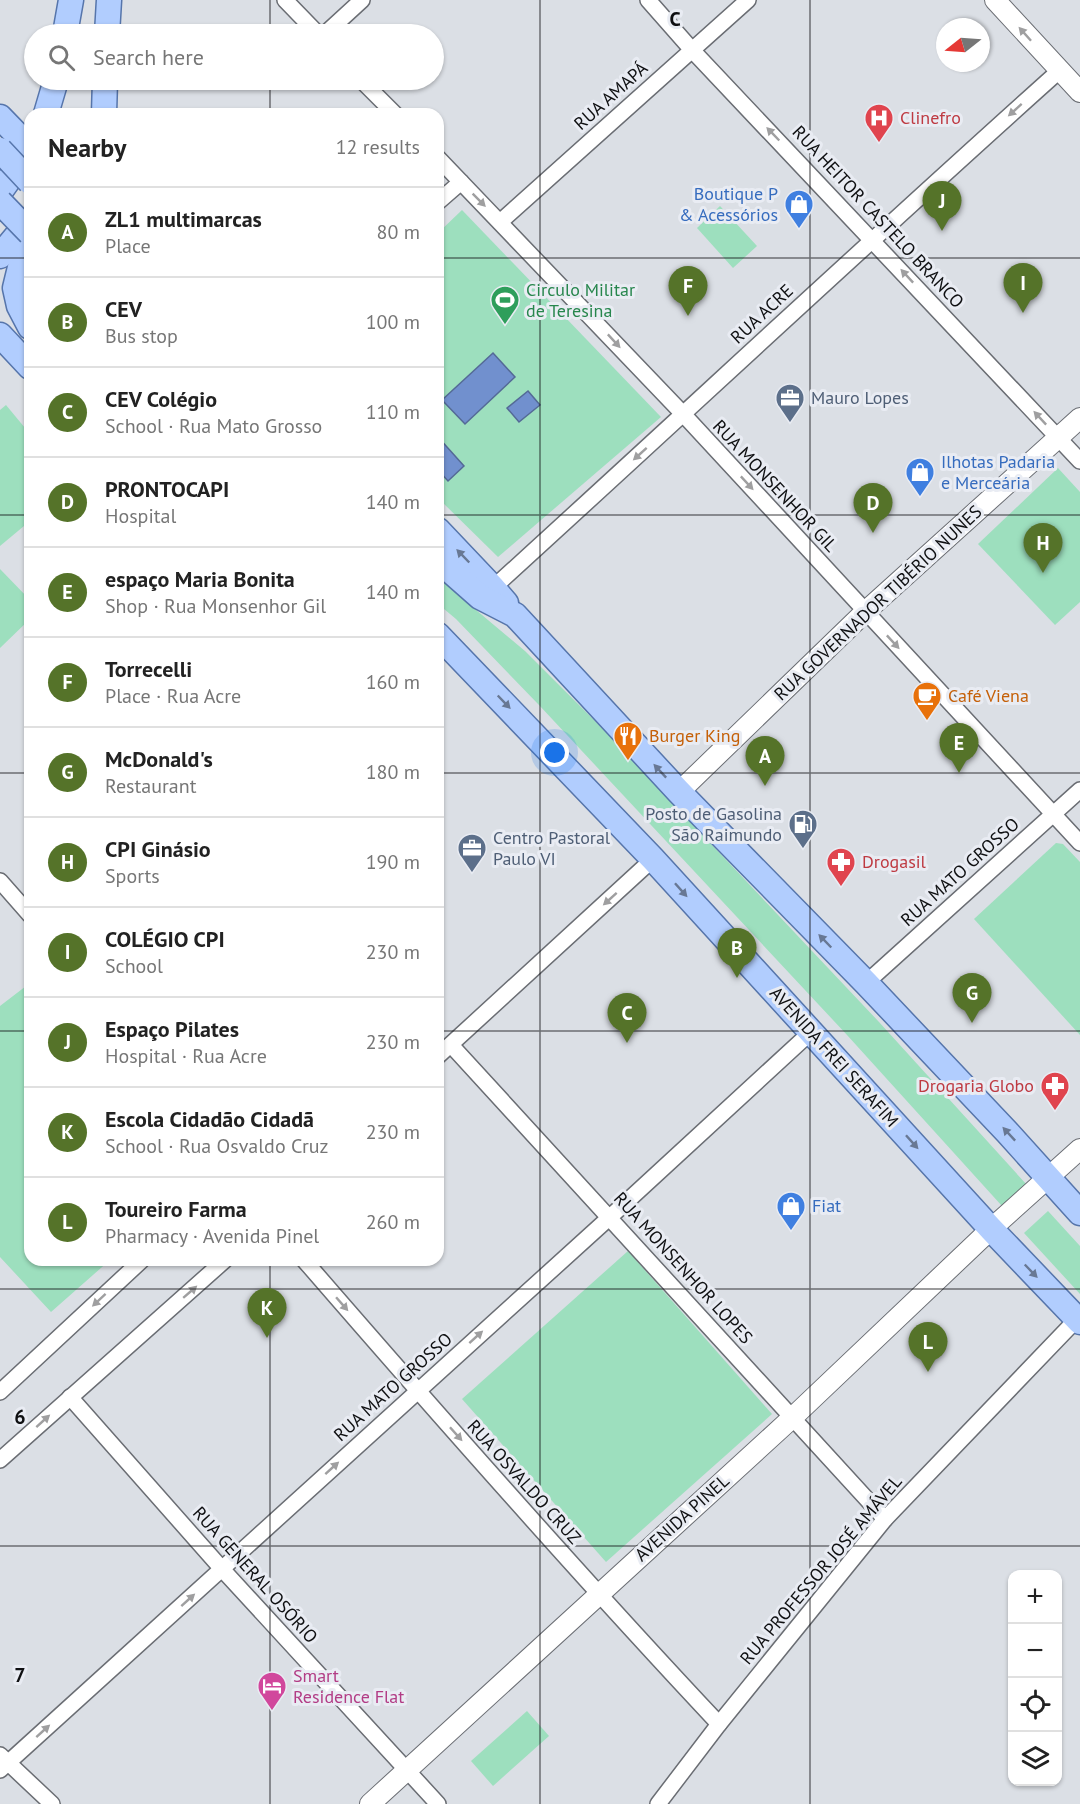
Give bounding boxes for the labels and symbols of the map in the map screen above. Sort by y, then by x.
text: C [669,6,681,32]
north arrow [936,18,990,72]
one-way arrow [1019,27,1032,42]
street label: RUA AMAPÁ [569,56,653,135]
hospital icon: Clinefro [863,102,895,144]
one-way arrow [1008,103,1023,117]
place label: Clinefro [900,106,961,129]
street label: RUA HEITOR CASTELO BRANCO [788,121,969,313]
one-way arrow [766,127,780,142]
place label: Boutique P & Acessórios [679,182,778,226]
pin: J [922,182,962,231]
shop icon: Boutique P & Acessórios [783,188,815,230]
one-way arrow [472,192,486,207]
pin: I [1004,264,1042,313]
pin: F [668,266,708,316]
one-way arrow [901,269,914,284]
place label: Circulo Militar de Teresina [526,278,635,322]
street label: RUA ACRE [726,279,798,348]
sports icon: Circulo Militar de Teresina [489,284,521,326]
one-way arrow [606,334,620,348]
office icon: Mauro Lopes [774,382,806,424]
place label: Mauro Lopes [811,386,909,409]
one-way arrow [1033,411,1047,426]
street label: RUA MONSENHOR GIL [708,415,843,557]
one-way arrow [633,447,648,460]
place label: Ilhotas Padaria e Merceária [941,450,1055,494]
shop icon: Ilhotas Padaria e Merceária [904,456,936,498]
one-way arrow [740,476,754,491]
pin: D [854,484,892,533]
street label: RUA GOVERNADOR TIBÉRIO NUNES [769,501,987,705]
pin: H [1024,524,1062,573]
one-way arrow [456,549,470,564]
one-way arrow [886,634,899,649]
cafe icon: Café Viena [911,680,943,722]
place label: Café Viena [948,684,1029,707]
one-way arrow [497,694,511,709]
restaurant icon: Burger King [612,720,644,762]
place label: Burger King [649,724,740,747]
pin: E [940,724,978,773]
pin: A [746,736,784,786]
your location [540,738,569,767]
one-way arrow [654,764,667,779]
place label: Posto de Gasolina São Raimundo [645,802,782,846]
fuel station icon: Posto de Gasolina São Raimundo [787,808,819,850]
street label: RUA MATO GROSSO [896,812,1024,931]
place label: Centro Pastoral Paulo VI [493,826,611,870]
office icon: Centro Pastoral Paulo VI [456,832,488,874]
pharmacy icon: Drogasil [825,846,857,888]
place label: Drogasil [862,850,927,873]
one-way arrow [674,882,688,897]
one-way arrow [603,892,618,906]
pin: B [718,928,756,978]
one-way arrow [819,934,833,948]
pin: G [952,974,992,1023]
street label: AVENIDA FREI SERAFIM [765,982,904,1132]
pin: C [608,994,646,1043]
pharmacy icon: Drogaria Globo [1039,1070,1071,1112]
place label: Drogaria Globo [918,1074,1034,1097]
one-way arrow [1003,1127,1016,1142]
one-way arrow [905,1134,918,1149]
street label: RUA MONSENHOR LOPES [609,1187,758,1348]
shop icon: Fiat [775,1190,807,1232]
place label: Fiat [812,1194,841,1217]
one-way arrow [1024,1264,1038,1278]
one-way arrow [182,1285,197,1298]
pin: K [248,1288,286,1338]
one-way arrow [92,1293,107,1307]
one-way arrow [336,1296,349,1312]
pin: L [908,1322,948,1372]
street label: RUA MATO GROSSO [329,1327,457,1446]
one-way arrow [468,1331,483,1344]
text: 6 [14,1404,26,1430]
one-way arrow [36,1414,50,1428]
street label: RUA OSVALDO CRUZ [462,1415,586,1549]
one-way arrow [449,1427,463,1442]
one-way arrow [324,1462,338,1476]
street label: AVENIDA PINEL [630,1469,734,1566]
street label: RUA PROFESSOR JOSÉ AMÁVEL [735,1470,907,1669]
street label: RUA GENERAL OSÓRIO [188,1502,323,1648]
one-way arrow [180,1593,195,1607]
text: 7 [14,1662,26,1688]
place label: Smart Residence Flat [293,1664,404,1708]
hotel icon: Smart Residence Flat [256,1670,288,1712]
one-way arrow [35,1725,50,1738]

